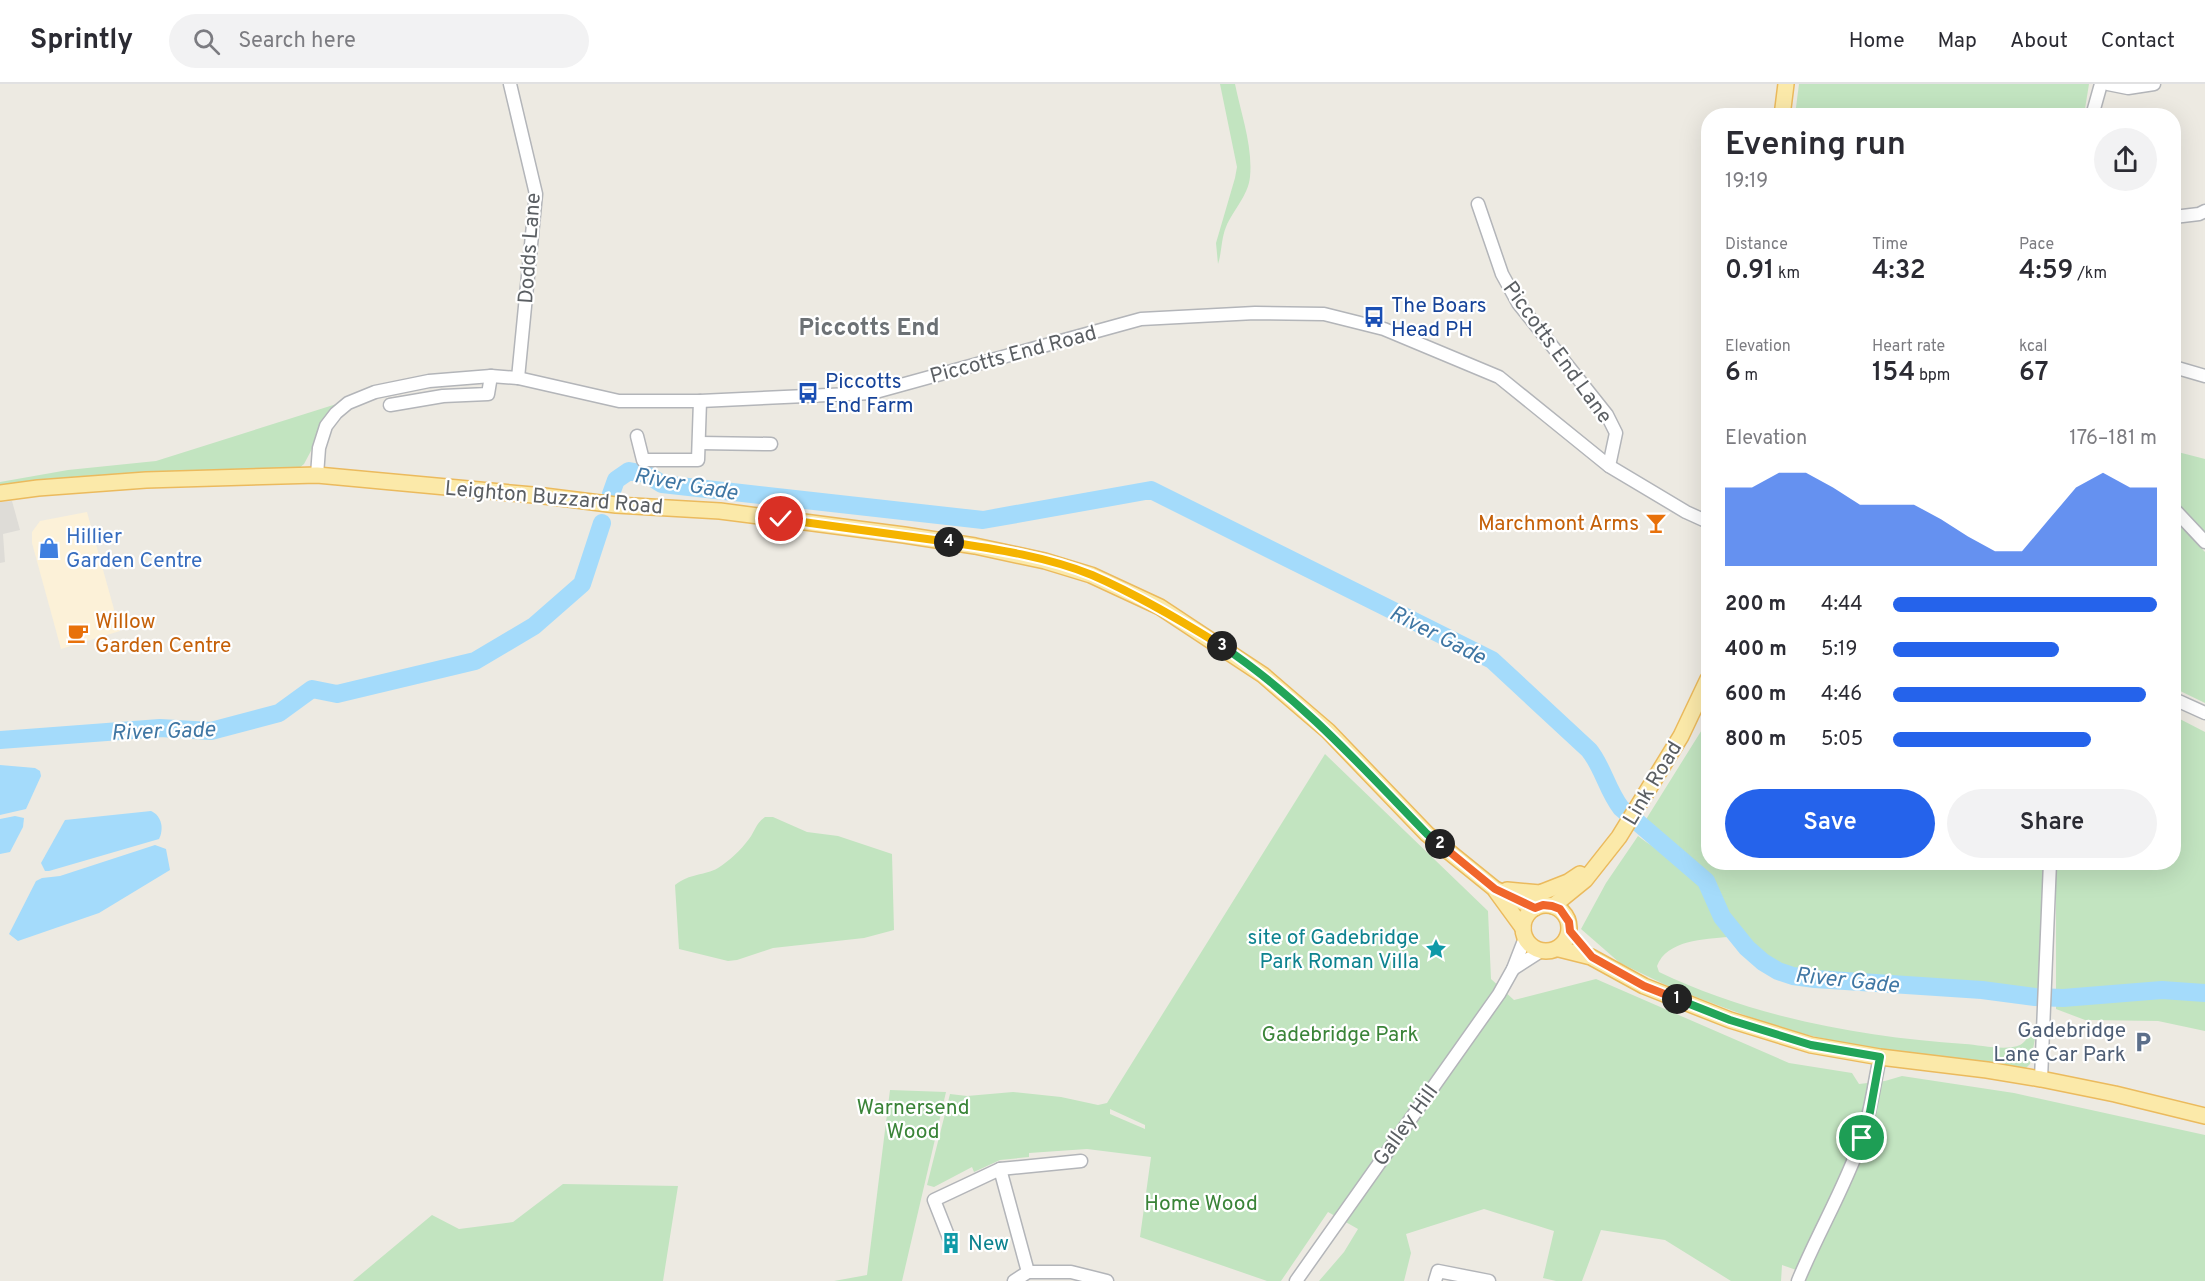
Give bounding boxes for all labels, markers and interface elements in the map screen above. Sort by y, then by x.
search box [169,14,589,68]
text: Sprintly [30,23,133,59]
icon: search [190,25,223,58]
text: Search here [238,28,356,55]
text: Home [1849,28,1905,55]
text: Map [1938,28,1977,55]
text: About [2010,28,2068,55]
text: Contact [2101,28,2175,55]
text: Evening run [1725,125,1906,167]
button: share [2094,128,2157,191]
text: 19:19 [1725,169,1768,195]
street label: Dodds Lane [513,192,548,304]
text: Distance [1725,235,1788,255]
text: Time [1872,235,1908,255]
text: Pace [2019,235,2054,255]
text: 0.91 [1725,255,1774,288]
text: 4:32 [1872,255,1926,288]
text: 4:59 [2019,255,2073,288]
text: km [1774,264,1800,284]
text: /km [2073,264,2107,284]
street label: Piccotts End Lane [1496,276,1618,429]
place label: The Boars Head PH [1391,293,1487,344]
bus stop icon: The Boars Head PH [1362,305,1386,329]
district label: Piccotts End [798,314,940,344]
street label: Piccotts End Road [927,320,1100,391]
text: Elevation [1725,337,1791,357]
text: Heart rate [1872,337,1945,357]
text: kcal [2019,337,2047,357]
text: 6 [1725,357,1741,390]
text: 154 [1872,357,1915,390]
text: 67 [2019,357,2048,390]
text: m [1741,366,1758,386]
text: bpm [1915,366,1950,386]
place label: Piccotts End Farm [825,369,914,420]
bus stop icon: Piccotts End Farm [796,381,820,405]
text: Elevation [1725,426,1807,452]
text: 176–181 m [2069,426,2157,452]
water label: River Gade [632,463,740,508]
street label: Leighton Buzzard Road [444,476,664,521]
pin [755,493,806,544]
icon: check [764,502,797,535]
place label: Marchmont Arms [1478,511,1639,538]
bar icon: Marchmont Arms [1644,511,1668,535]
place label: Hillier Garden Centre [66,524,202,575]
pin: 4 [934,527,964,557]
text: 4 [944,532,954,552]
shop icon: Hillier Garden Centre [37,536,61,560]
text: 200 m [1725,592,1786,618]
text: 4:44 [1821,592,1863,618]
water label: River Gade [1384,601,1490,672]
place label: Willow Garden Centre [95,609,231,660]
cafe icon: Willow Garden Centre [66,621,90,645]
pin: 3 [1207,631,1237,661]
text: 3 [1217,636,1227,656]
text: 400 m [1725,637,1787,663]
text: 5:19 [1821,637,1857,663]
text: 600 m [1725,682,1786,708]
text: 4:46 [1821,682,1862,708]
water label: River Gade [111,717,216,748]
text: 800 m [1725,727,1786,753]
text: 5:05 [1821,727,1863,753]
street label: Link Road [1618,737,1689,831]
button: Save [1725,789,1935,858]
button: Share [1947,789,2157,858]
pin: 2 [1425,829,1455,859]
text: 2 [1435,834,1445,854]
place label: site of Gadebridge Park Roman Villa [1248,925,1419,976]
place icon: site of Gadebridge Park Roman Villa [1424,937,1448,961]
water label: River Gade [1794,963,1901,1000]
pin: 1 [1662,984,1692,1014]
text: 1 [1674,989,1680,1009]
place label: Gadebridge Lane Car Park [1993,1018,2126,1069]
park label: Gadebridge Park [1261,1022,1419,1049]
parking icon: Gadebridge Lane Car Park [2131,1030,2155,1054]
street label: Galley Hill [1368,1080,1445,1172]
park label: Warnersend Wood [856,1095,970,1146]
pin [1836,1112,1887,1163]
icon: arrive [1845,1121,1878,1154]
park label: Home Wood [1144,1191,1258,1218]
building icon: New [939,1231,963,1255]
place label: New [968,1231,1009,1258]

